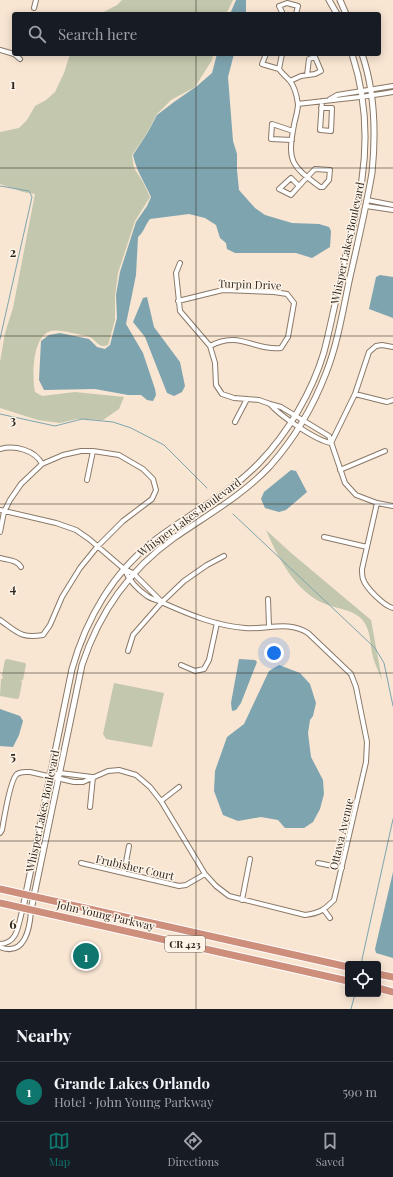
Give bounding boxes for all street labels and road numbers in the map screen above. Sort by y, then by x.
street label: Whisper Lakes Boulevard [327,180,367,306]
street label: Turpin Drive [218,275,282,293]
street label: Whisper Lakes Boulevard [133,474,244,560]
street label: Whisper Lakes Boulevard [22,748,62,874]
street label: Ottawa Avenue [325,796,357,871]
street label: Frubisher Court [94,851,176,883]
street label: John Young Parkway [55,896,157,934]
road number: CR 423 [165,936,205,952]

